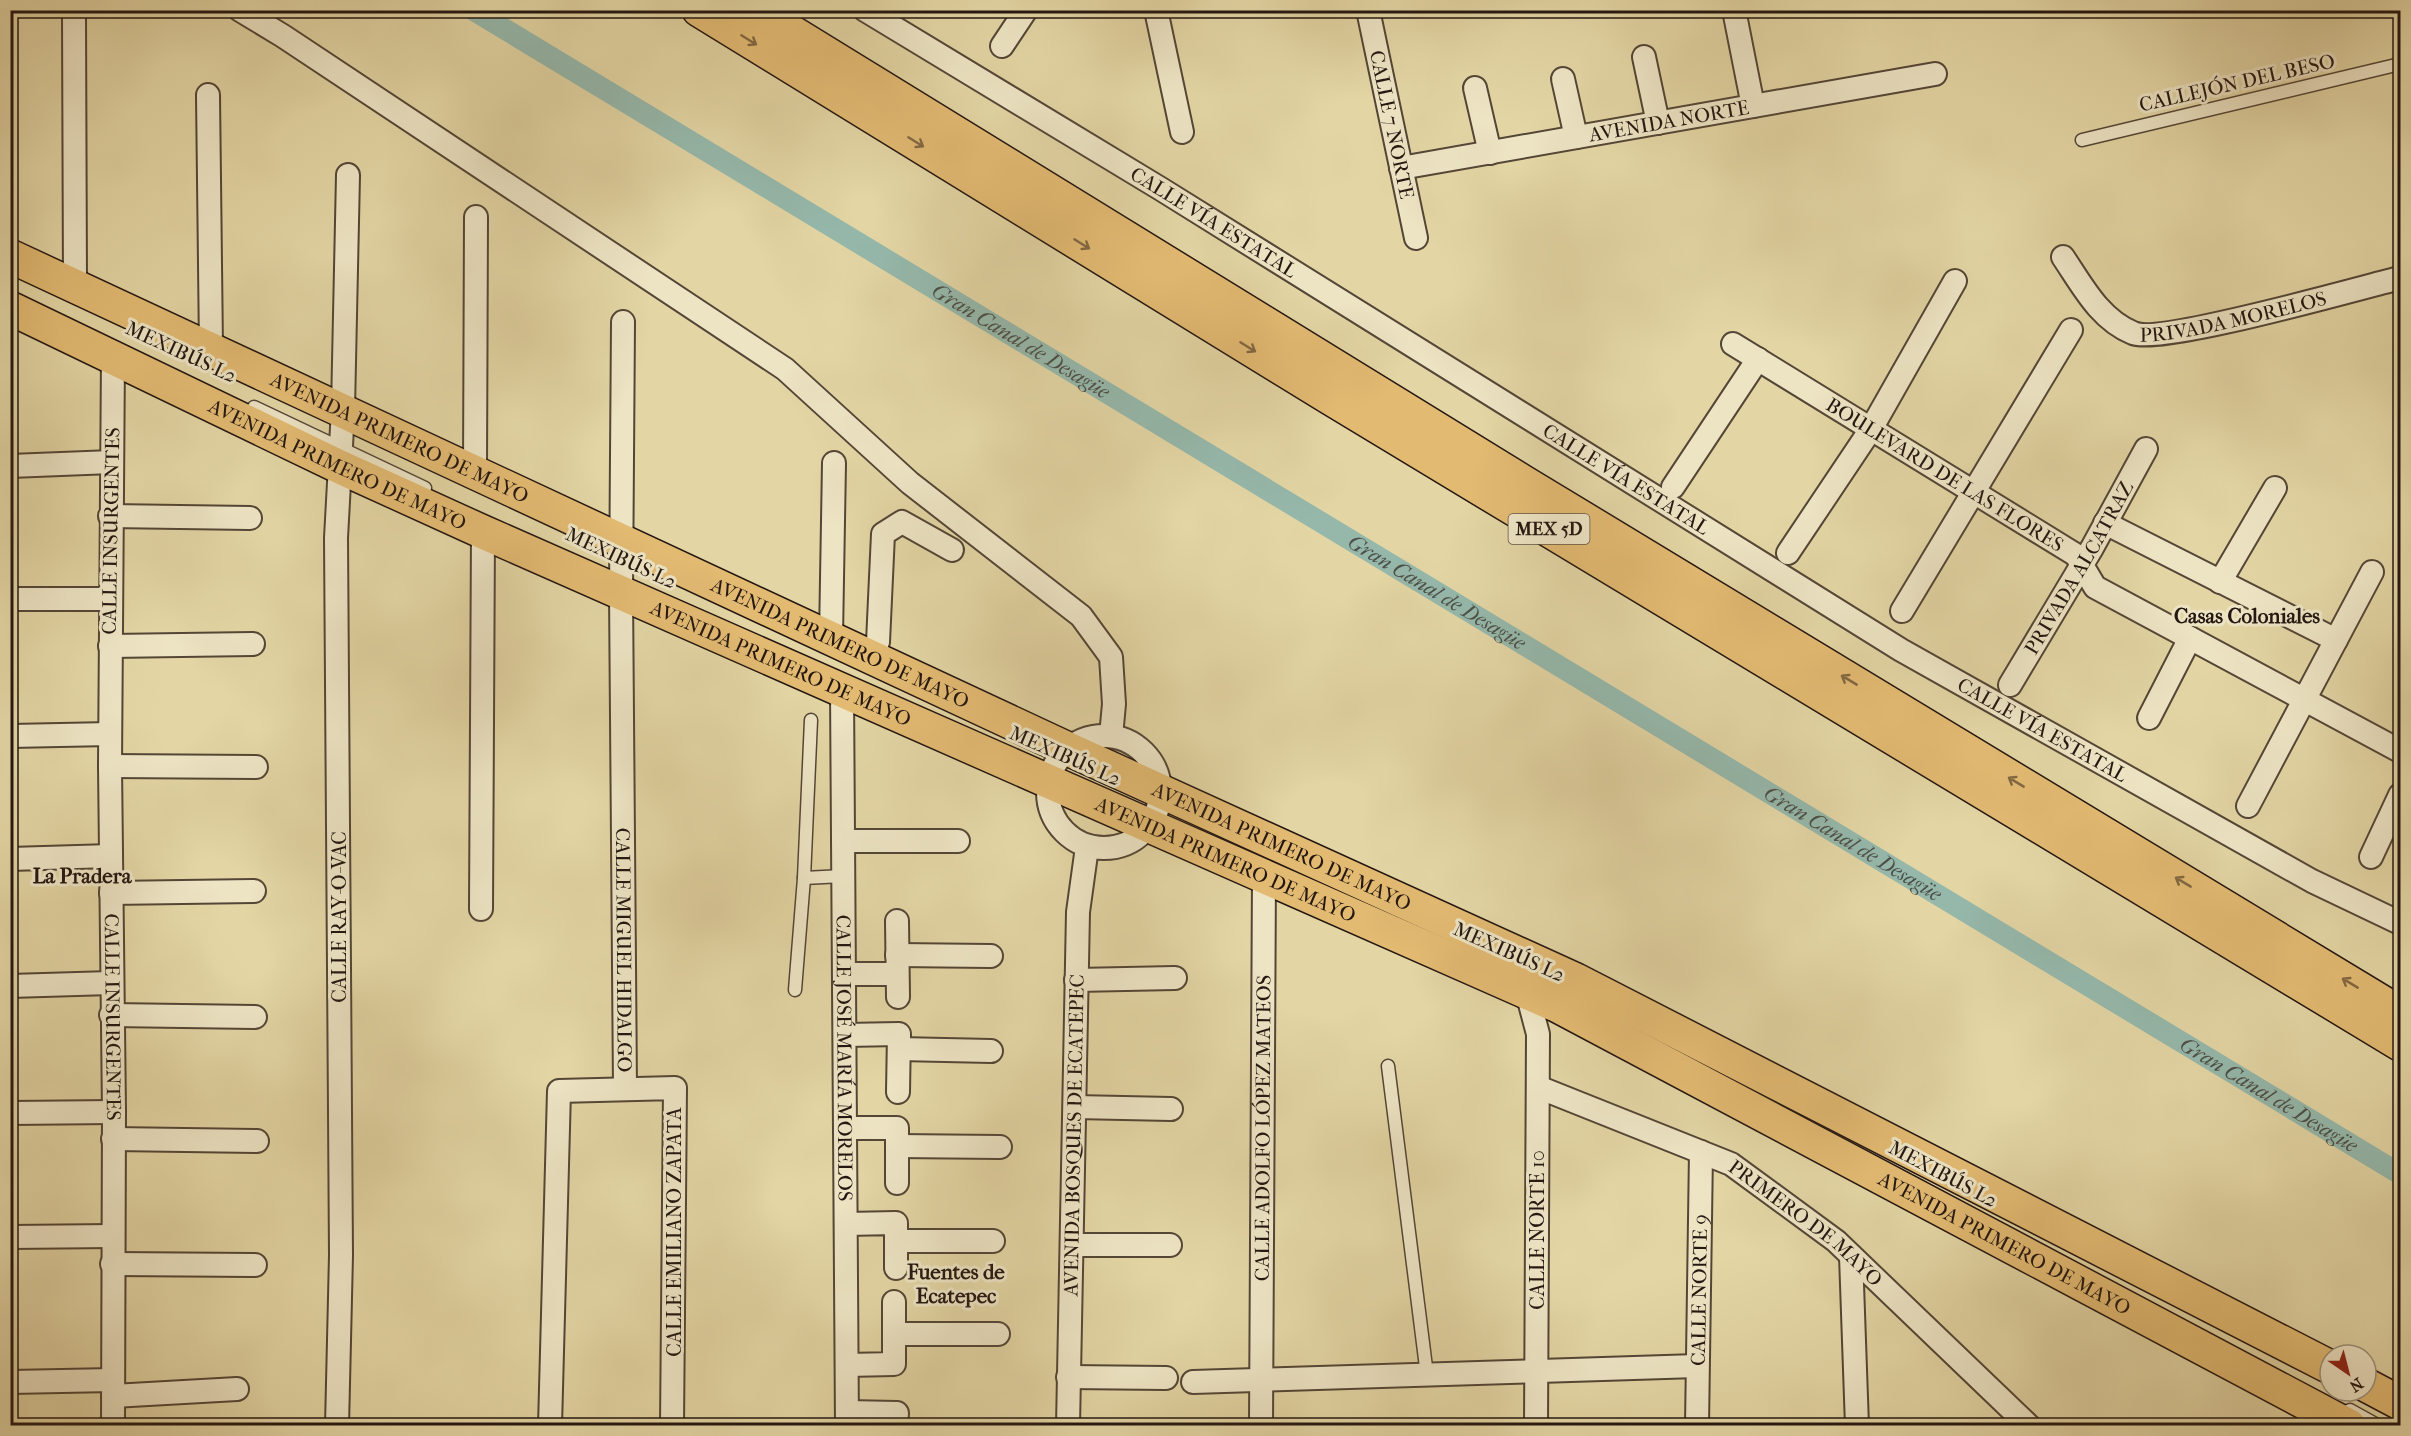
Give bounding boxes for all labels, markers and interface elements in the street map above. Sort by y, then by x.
one-way arrow [740,35,757,47]
street label: CALLEJÓN DEL BESO [2137,47,2337,117]
street label: CALLE 7 NORTE [1365,48,1419,201]
street label: AVENIDA NORTE [1586,95,1751,146]
one-way arrow [907,136,924,149]
street label: CALLE VÍA ESTATAL [1126,162,1301,282]
one-way arrow [1073,239,1090,251]
water label: Gran Canal de Desagüe [928,278,1114,404]
street label: PRIVADA MORELOS [2140,286,2329,346]
street label: MEXIBÚS L2 [122,315,240,388]
one-way arrow [1239,341,1255,353]
street label: AVENIDA PRIMERO DE MAYO [268,367,534,507]
street label: BOULEVARD DE LAS FLORES [1822,393,2068,556]
street label: AVENIDA PRIMERO DE MAYO [205,394,471,534]
street label: CALLE VÍA ESTATAL [1539,419,1713,539]
street label: CALLE INSURGENTES [98,427,124,635]
street label: PRIVADA ALCATRAZ [2019,476,2138,659]
road number: MEX 5D [1508,514,1590,544]
street label: MEXIBÚS L2 [562,521,680,594]
water label: Gran Canal de Desagüe [1344,529,1530,655]
street label: AVENIDA PRIMERO DE MAYO [708,573,974,713]
street label: AVENIDA PRIMERO DE MAYO [648,595,916,731]
district label: Casas Coloniales [2174,604,2320,628]
street label: CALLE VÍA ESTATAL [1953,673,2131,786]
one-way arrow [1841,674,1858,686]
street label: MEXIBÚS L2 [1006,720,1125,791]
one-way arrow [2008,775,2025,787]
street label: AVENIDA PRIMERO DE MAYO [1150,776,1416,916]
water label: Gran Canal de Desagüe [1760,781,1946,907]
street label: AVENIDA PRIMERO DE MAYO [1092,791,1360,927]
street label: CALLE MIGUEL HIDALGO [611,828,636,1072]
street label: CALLE RAY-O-VAC [328,831,351,1003]
district label: La Pradera [33,864,133,888]
one-way arrow [2175,876,2192,888]
street label: CALLE INSURGENTES [100,913,126,1121]
street label: CALLE JOSÉ MARÍA MORELOS [832,915,857,1201]
street label: MEXIBÚS L2 [1450,916,1569,987]
street label: AVENIDA BOSQUES DE ECATEPEC [1059,974,1088,1297]
street label: CALLE ADOLFO LÓPEZ MATEOS [1249,975,1275,1281]
one-way arrow [2342,976,2359,988]
water label: Gran Canal de Desagüe [2176,1032,2362,1158]
street label: CALLE EMILIANO ZAPATA [663,1106,686,1357]
street label: MEXIBÚS L2 [1885,1135,2002,1212]
street label: CALLE NORTE 10 [1526,1150,1549,1310]
street label: PRIMERO DE MAYO [1724,1155,1887,1291]
street label: AVENIDA PRIMERO DE MAYO [1874,1166,2135,1319]
street label: CALLE NORTE 9 [1686,1214,1712,1366]
district label: Fuentes de Ecatepec [906,1260,1005,1308]
north arrow [2318,1343,2378,1403]
text: N [2345,1374,2367,1397]

